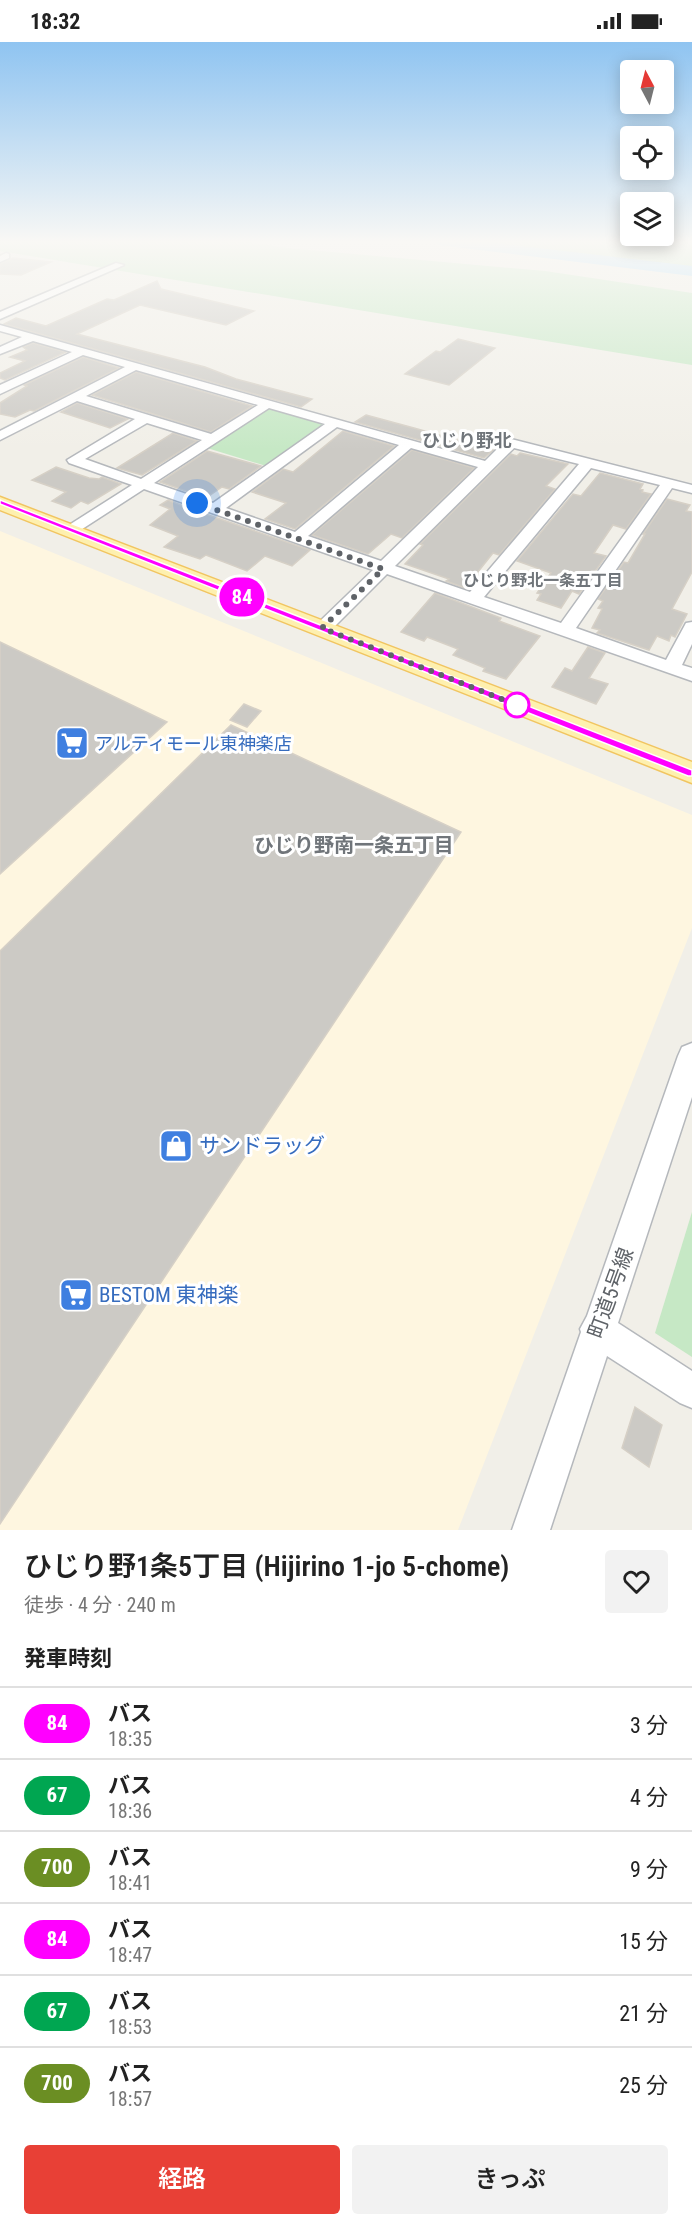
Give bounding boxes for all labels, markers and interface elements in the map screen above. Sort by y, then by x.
text: 18:32 [30,9,81,34]
north arrow [620,60,674,114]
map controls [620,60,674,246]
button: locate [620,126,674,180]
button: layers [620,192,674,246]
district label: ひじり野北 [422,430,512,451]
your location [182,488,212,518]
district label: ひじり野北一条五丁目 [463,571,623,590]
line badge: 84 [215,578,269,616]
text: 84 [231,585,253,609]
unlabelled marker [504,692,530,718]
supermarket icon: アルティモール東神楽店 [54,725,90,761]
place label: アルティモール東神楽店 [95,733,292,754]
district label: ひじり野南一条五丁目 [254,833,454,857]
shop icon: サンドラッグ [158,1128,194,1164]
place label: サンドラッグ [199,1134,325,1158]
street label: 町道5号線 [584,1245,638,1341]
supermarket icon: BESTOM 東神楽 [58,1277,94,1313]
place label: BESTOM 東神楽 [99,1283,239,1307]
text: ひじり野1条5丁目 (Hijirino 1-jo 5-chome) [24,1550,509,1583]
button: heart [605,1550,668,1613]
text: 徒歩 · 4 分 · 240 m [24,1593,176,1617]
text: 発車時刻 [24,1646,112,1671]
text: バス [108,1701,152,1726]
text: 84 [46,1711,68,1735]
text: 3 分 [630,1713,668,1738]
text: 18:35 [108,1727,152,1751]
text: バス [108,1773,152,1798]
text: 67 [46,1783,68,1807]
text: 4 分 [630,1785,668,1810]
text: 18:36 [108,1799,152,1823]
text: バス [108,1845,152,1870]
text: 700 [41,1855,73,1879]
text: 9 分 [630,1857,668,1882]
text: 18:41 [108,1871,152,1895]
text: バス [108,1917,152,1942]
text: 84 [46,1927,68,1951]
text: 15 分 [619,1929,668,1954]
text: 18:47 [108,1943,152,1967]
text: バス [108,1989,152,2014]
text: 67 [46,1999,68,2023]
text: 21 分 [619,2001,668,2026]
text: 18:53 [108,2015,152,2039]
text: バス [108,2061,152,2086]
text: 700 [41,2071,73,2095]
text: 25 分 [619,2073,668,2098]
text: 18:57 [108,2087,152,2111]
button: 経路 [24,2145,340,2214]
button: きっぷ [352,2145,668,2214]

